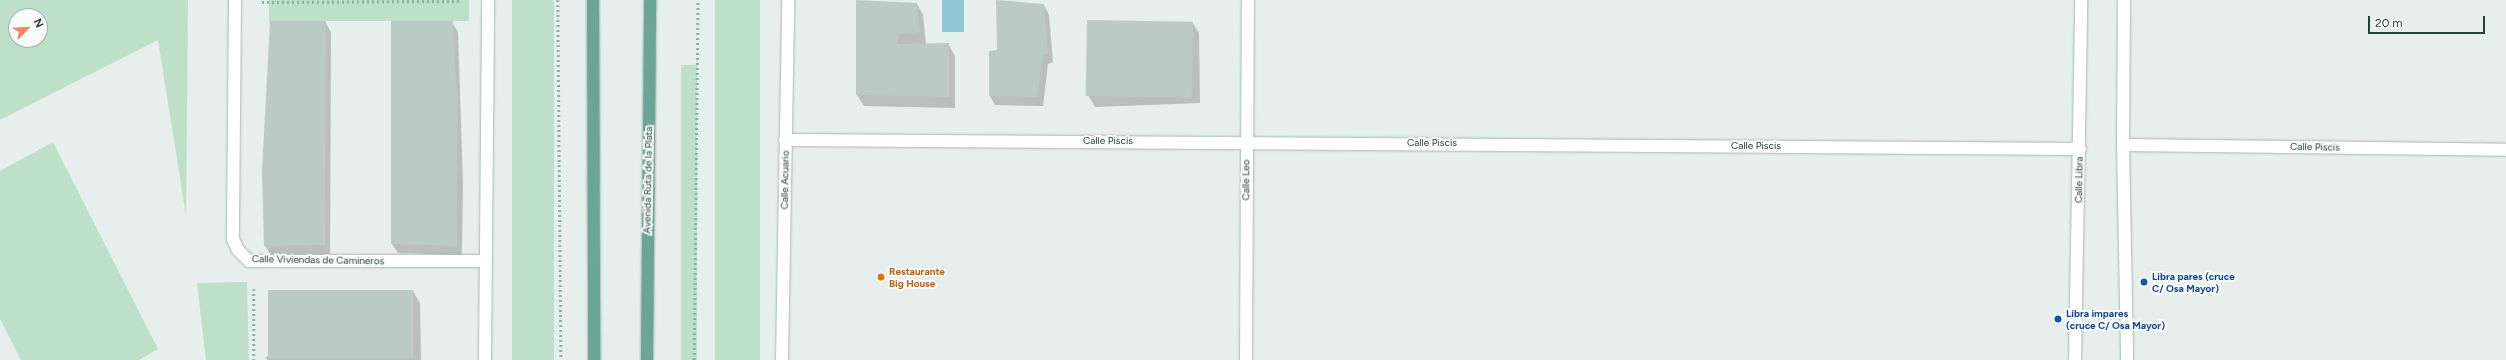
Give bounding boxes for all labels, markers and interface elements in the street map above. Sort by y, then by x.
north arrow [8,8,48,48]
scale bar [2370,8,2487,34]
text: 20 m [2375,16,2403,30]
text: N [31,17,46,30]
street label: Avenida Ruta de la Plata [641,126,655,234]
street label: Calle Piscis [1083,135,1133,147]
street label: Calle Piscis [1407,137,1457,149]
street label: Calle Piscis [1731,140,1781,152]
street label: Calle Piscis [2290,141,2340,153]
street label: Calle Acuario [778,150,792,210]
street label: Calle Libra [2073,157,2085,203]
street label: Calle Leo [1240,159,1252,201]
street label: Calle Viviendas de Camineros [252,253,384,267]
place label: Restaurante Big House [889,265,945,288]
place label: Libra pares (cruce C/ Osa Mayor) [2152,270,2235,294]
marker: Restaurante Big House [876,272,886,282]
marker: Libra pares (cruce C/ Osa Mayor) [2139,277,2149,287]
place label: Libra impares (cruce C/ Osa Mayor) [2066,307,2165,330]
marker: Libra impares (cruce C/ Osa Mayor) [2053,314,2063,324]

